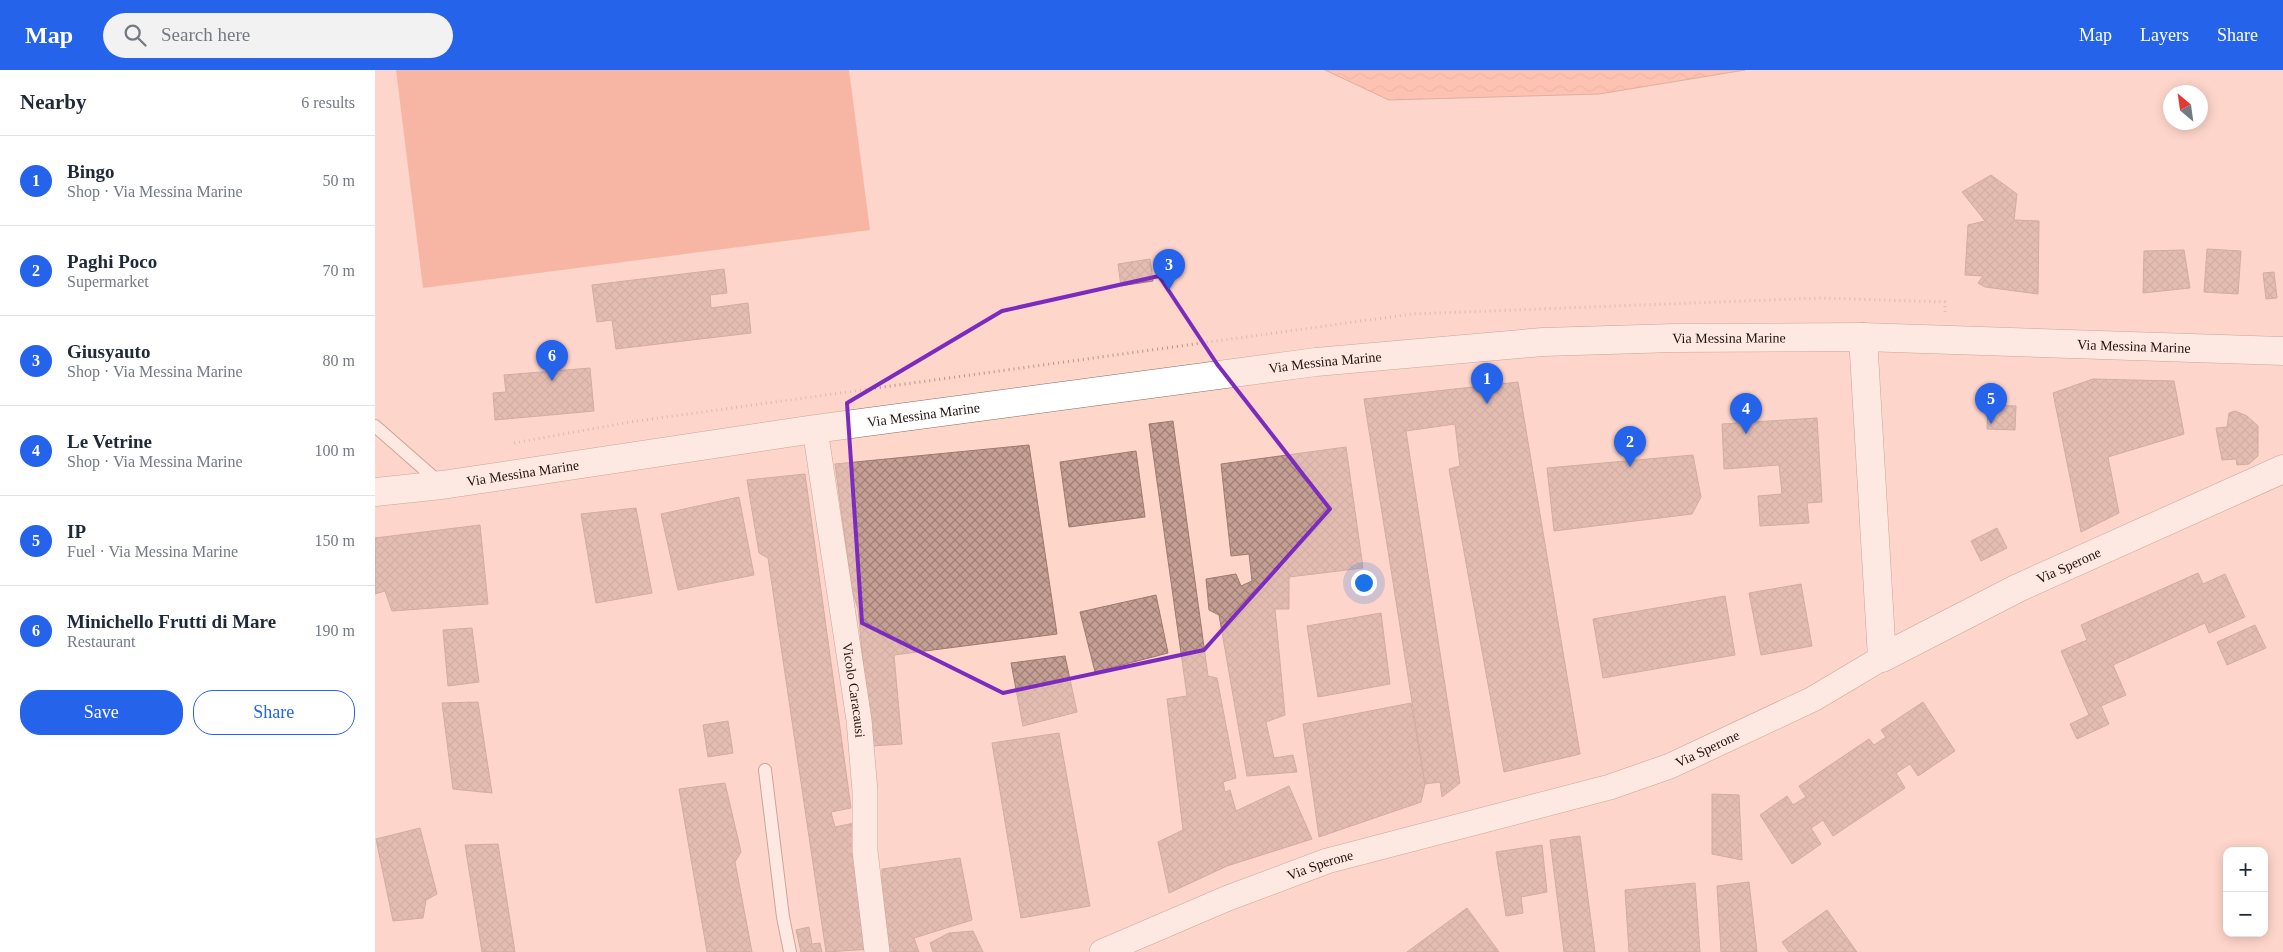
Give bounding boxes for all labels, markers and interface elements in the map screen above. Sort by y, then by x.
search box [103,13,453,58]
icon: search [121,21,149,49]
text: Map [25,22,73,48]
text: Search here [161,24,250,45]
text: Map [2079,25,2112,45]
text: Layers [2140,25,2189,45]
text: Share [2217,25,2258,45]
north arrow [2163,85,2208,130]
text: Nearby [20,90,87,114]
text: 6 results [301,94,355,111]
text: Bingo [67,161,115,182]
text: 1 [32,172,40,189]
text: 50 m [323,172,355,189]
text: Shop · Via Messina Marine [67,183,243,200]
pin: 3 [1153,249,1185,290]
text: Paghi Poco [67,251,157,272]
text: 2 [32,262,40,279]
text: 70 m [323,262,355,279]
text: Supermarket [67,273,149,290]
street label: Via Messina Marine [1672,330,1786,346]
street label: Via Messina Marine [2077,337,2191,355]
pin: 6 [536,340,568,381]
text: Giusyauto [67,341,150,362]
street label: Via Messina Marine [1268,349,1382,376]
text: 3 [32,352,40,369]
text: 80 m [323,352,355,369]
text: Shop · Via Messina Marine [67,363,243,380]
pin: 1 [1471,363,1503,404]
pin: 5 [1975,383,2007,424]
pin: 4 [1730,393,1762,434]
street label: Via Messina Marine [866,400,981,429]
pin: 2 [1614,426,1646,467]
text: Le Vetrine [67,431,152,452]
text: 4 [32,442,40,459]
text: 100 m [315,442,355,459]
text: Shop · Via Messina Marine [67,453,243,470]
street label: Via Messina Marine [465,457,580,489]
text: IP [67,521,86,542]
text: 5 [32,532,40,549]
text: 150 m [315,532,355,549]
text: Fuel · Via Messina Marine [67,543,238,560]
street label: Via Sperone [2034,544,2103,586]
your location [1351,570,1377,596]
text: Minichello Frutti di Mare [67,611,276,632]
text: 6 [32,622,40,639]
text: 190 m [315,622,355,639]
text: Restaurant [67,633,135,650]
street label: Vicolo Caracausi [840,641,868,738]
button: Save [20,690,183,735]
button: Share [193,690,355,735]
street label: Via Sperone [1673,727,1742,770]
street label: Via Sperone [1285,847,1355,883]
map controls [2223,847,2268,937]
button: + [2223,847,2268,892]
button: − [2223,892,2268,937]

